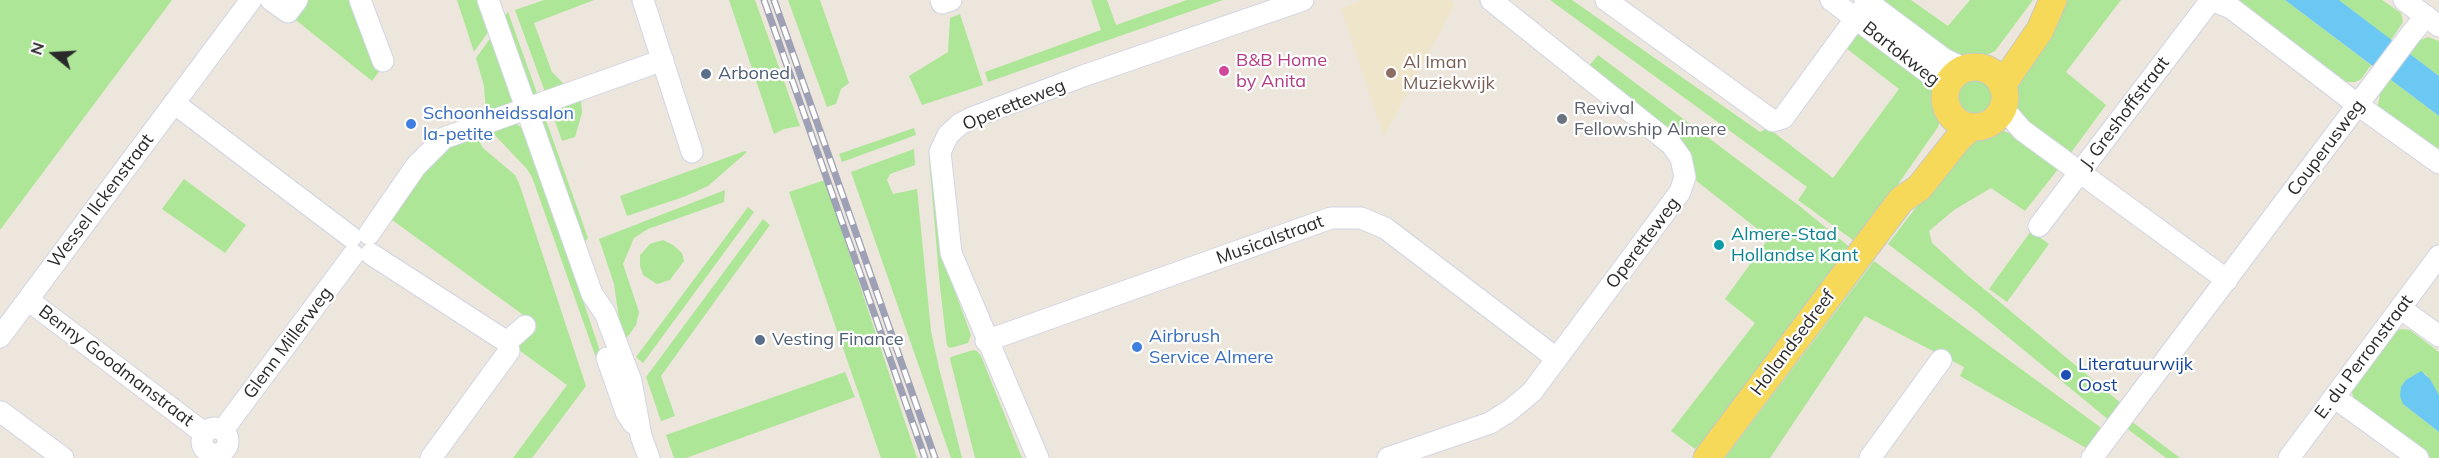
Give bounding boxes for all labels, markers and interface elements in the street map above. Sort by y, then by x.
street label: Bartokweg [1858,17,1944,91]
north arrow [24,24,84,84]
text: N [26,40,48,57]
place label: B&B Home by Anita [1236,50,1327,92]
place label: Al Iman Muziekwijk [1403,52,1495,94]
street label: J. Greshoffstraat [2076,53,2174,173]
place label: Arboned [718,63,790,85]
marker: B&B Home by Anita [1217,64,1231,78]
marker: Al Iman Muziekwijk [1384,66,1398,80]
marker: Arboned [699,67,713,81]
street label: Operetteweg [960,75,1068,135]
street label: Couperusweg [2283,96,2369,200]
place label: Revival Fellowship Almere [1574,98,1726,140]
place label: Schoonheidssalon la-petite [423,103,574,146]
marker: Revival Fellowship Almere [1555,112,1569,126]
marker: Schoonheidssalon la-petite [404,117,418,131]
street label: Wessel Ilckenstraat [44,130,158,272]
street label: Operetteweg [1602,193,1684,293]
street label: Musicalstraat [1213,211,1327,269]
place label: Almere-Stad Hollandse Kant [1731,224,1858,266]
marker: Almere-Stad Hollandse Kant [1712,238,1726,252]
street label: Glenn Millerweg [239,283,337,403]
street label: Hollandsedreef [1746,286,1840,400]
street label: E. du Perronstraat [2310,291,2418,423]
street label: Benny Goodmanstraat [34,301,198,431]
place label: Airbrush Service Almere [1149,326,1273,368]
place label: Vesting Finance [772,329,904,351]
marker: Vesting Finance [753,333,767,347]
marker: Airbrush Service Almere [1130,340,1144,354]
place label: Literatuurwijk Oost [2078,354,2193,397]
marker: Literatuurwijk Oost [2059,368,2073,382]

